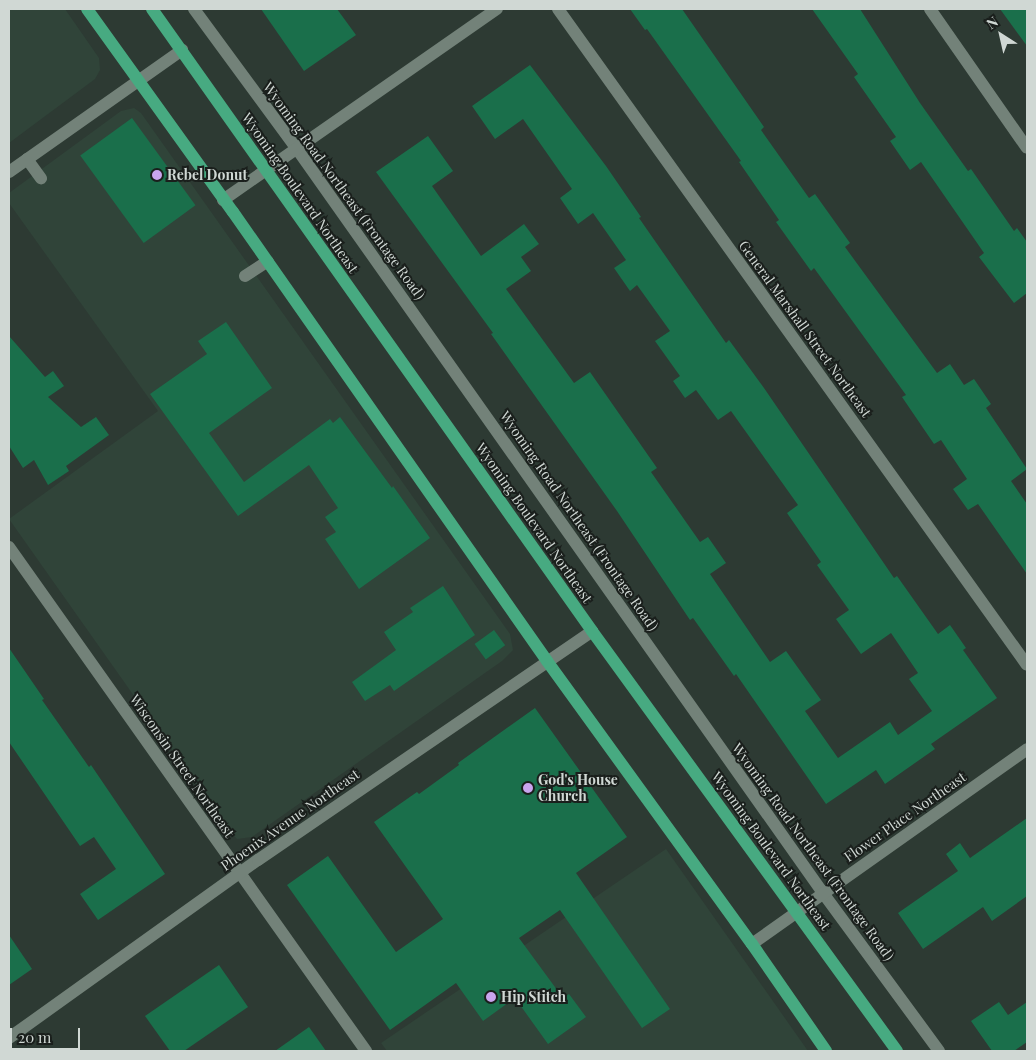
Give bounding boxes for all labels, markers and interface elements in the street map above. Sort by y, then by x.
north arrow [976,10,1026,60]
text: N [983,12,1002,33]
street label: Wyoming Road Northeast (Frontage Road) [260,79,428,303]
street label: Wyoming Boulevard Northeast [238,110,362,276]
place label: Rebel Donut [167,167,247,183]
marker: Rebel Donut [151,169,163,181]
street label: General Marshall Street Northeast [735,237,875,421]
street label: Wyoming Road Northeast (Frontage Road) [496,408,662,634]
street label: Wyoming Boulevard Northeast [472,440,596,606]
street label: Wisconsin Street Northeast [126,691,238,841]
street label: Wyoming Road Northeast (Frontage Road) [729,740,897,964]
street label: Phoenix Avenue Northeast [217,766,363,874]
street label: Flower Place Northeast [841,768,969,866]
street label: Wyoming Boulevard Northeast [708,769,834,933]
place label: God's House Church [538,772,618,804]
marker: God's House Church [522,782,534,794]
place label: Hip Stitch [501,989,566,1005]
marker: Hip Stitch [485,991,497,1003]
scale bar [12,1018,82,1050]
text: 20 m [18,1027,51,1047]

